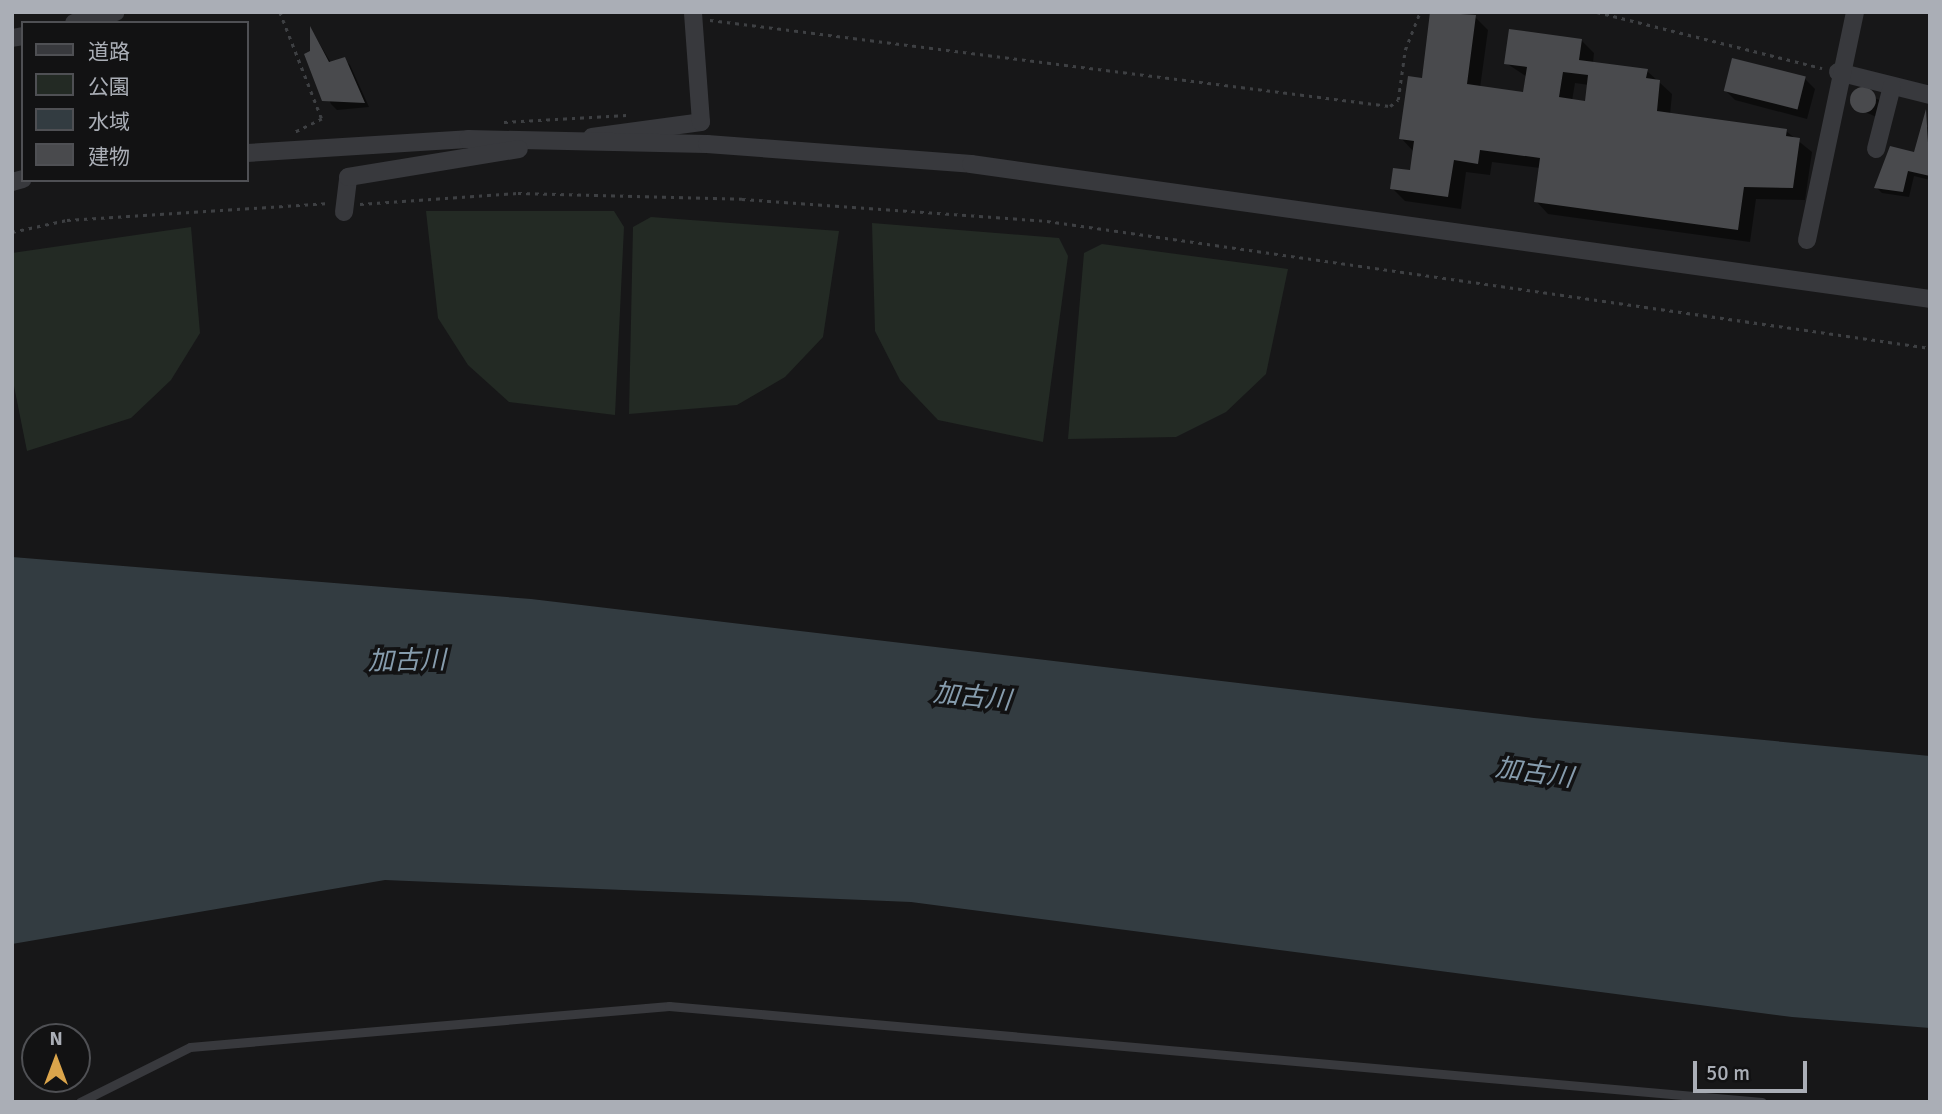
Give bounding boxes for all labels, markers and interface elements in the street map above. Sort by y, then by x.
legend [21,21,248,182]
text: 道路 [88,39,130,65]
text: 公園 [88,74,130,100]
text: 水域 [88,109,130,135]
text: 建物 [88,144,130,170]
water label: 加古川 [368,646,446,678]
water label: 加古川 [932,678,1012,718]
water label: 加古川 [1493,753,1575,795]
north arrow [21,1023,91,1093]
text: N [49,1027,63,1051]
scale bar [1697,1048,1811,1092]
text: 50 m [1706,1060,1750,1086]

